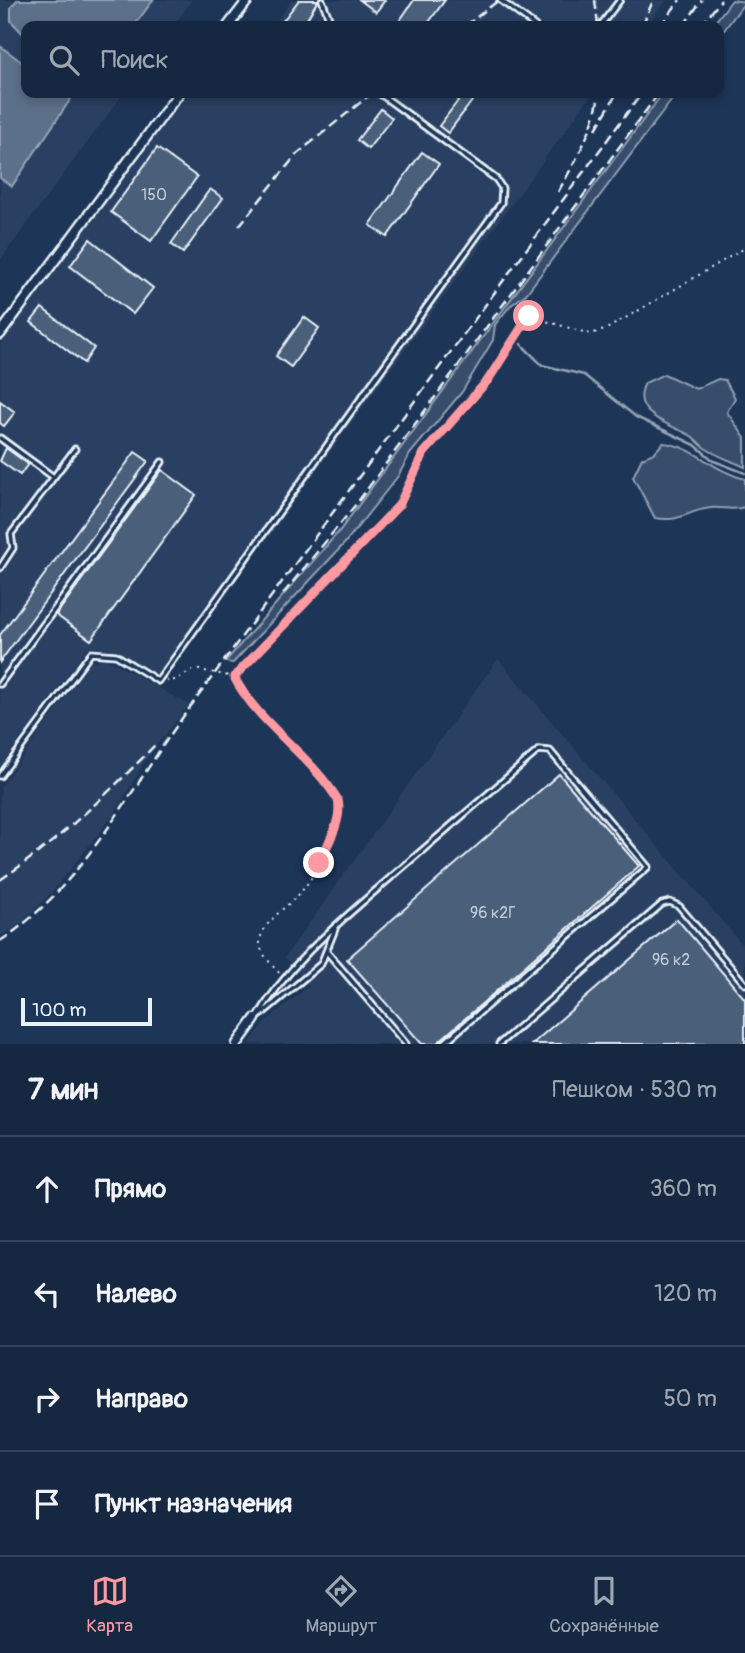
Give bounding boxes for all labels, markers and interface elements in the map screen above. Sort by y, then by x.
search box [21,21,724,98]
icon: search [45,41,83,79]
text: Поиск [101,44,169,76]
house number: 150 [141,185,167,205]
route start [513,300,544,331]
route end [303,847,334,878]
house number: 96 к2Г [470,903,516,923]
house number: 96 к2 [652,950,690,970]
scale bar [21,995,152,1027]
text: 100 m [32,998,86,1022]
text: 7 мин [28,1071,98,1108]
text: Пешком · 530 m [552,1075,717,1104]
icon: ahead [28,1170,66,1208]
text: Прямо [95,1173,166,1205]
text: 360 m [650,1174,717,1203]
icon: left [28,1275,66,1313]
text: Налево [95,1278,177,1310]
text: 120 m [654,1279,717,1308]
icon: right [28,1380,66,1418]
text: Направо [95,1383,188,1415]
text: 50 m [663,1384,717,1413]
icon: arrive [28,1485,66,1523]
text: Пункт назначения [95,1488,292,1520]
tab: Карта [86,1572,133,1638]
tab: Маршрут [305,1572,377,1638]
tab: Сохранённые [549,1572,659,1638]

